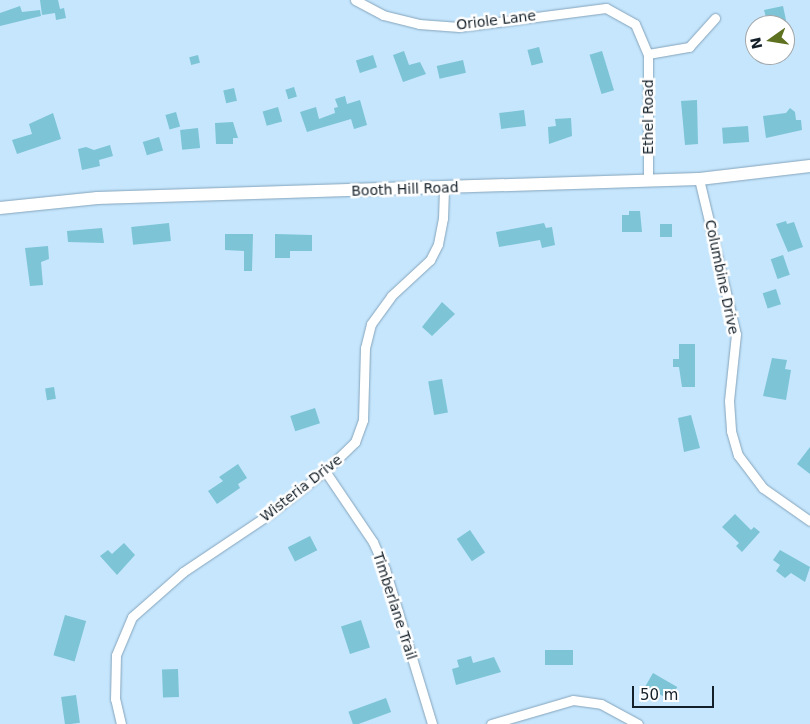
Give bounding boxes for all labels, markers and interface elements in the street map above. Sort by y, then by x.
street label: Oriole Lane [455,7,537,33]
north arrow [745,15,795,65]
text: N [747,36,765,51]
street label: Ethel Road [640,79,656,155]
street label: Booth Hill Road [351,179,459,199]
street label: Columbine Drive [702,218,742,336]
street label: Wisteria Drive [257,451,345,525]
street label: Timberlane Trail [370,550,420,662]
scale bar [635,676,718,708]
text: 50 m [640,686,678,704]

